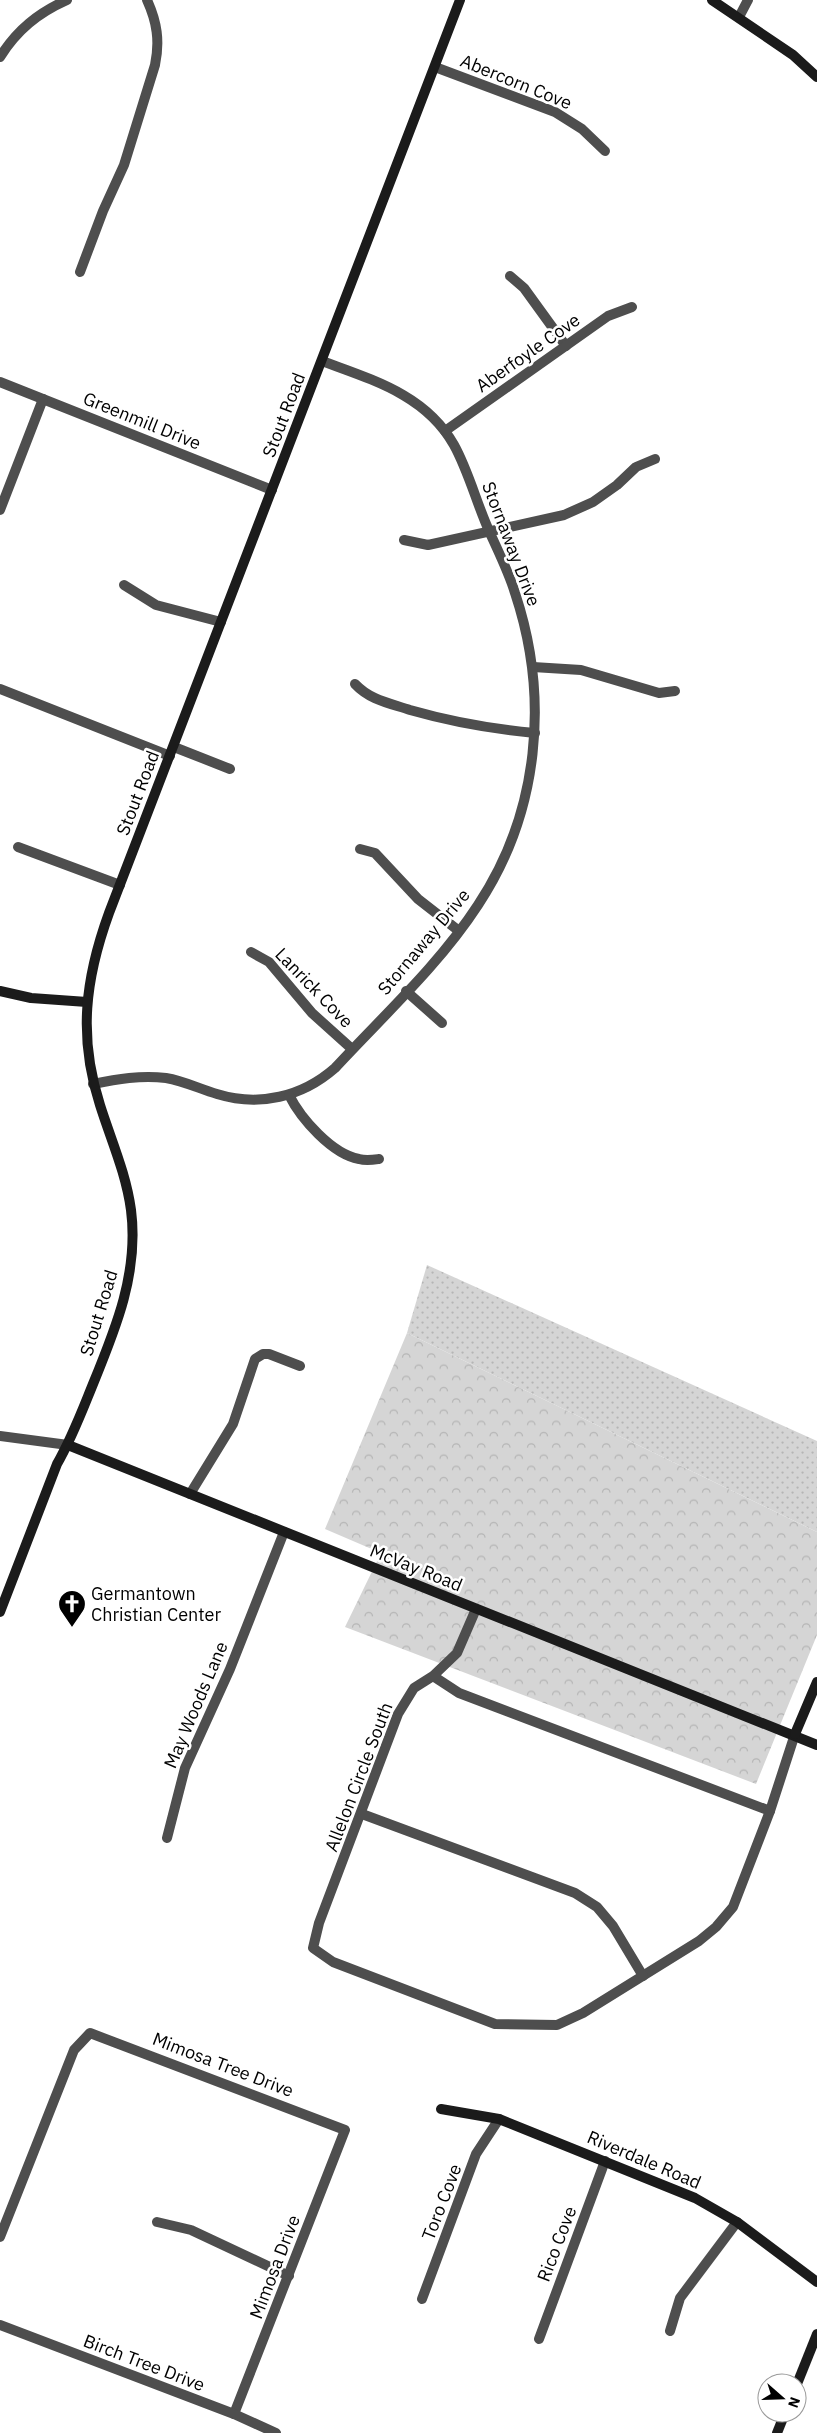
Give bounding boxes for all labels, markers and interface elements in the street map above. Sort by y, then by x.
street label: Abercorn Cove [457,49,575,114]
street label: Aberfoyle Cove [471,308,584,397]
street label: Stout Road [257,369,310,460]
street label: Greenmill Drive [80,386,205,455]
street label: Stornaway Drive [477,478,546,609]
street label: Stout Road [111,747,164,838]
street label: Stornaway Drive [373,884,475,999]
street label: Lanrick Cove [271,943,358,1033]
street label: Stout Road [75,1267,123,1359]
street label: McVay Road [367,1539,466,1597]
place label: Germantown Christian Center [91,1582,221,1626]
church icon: Germantown Christian Center [57,1589,87,1628]
street label: May Woods Lane [158,1638,233,1772]
street label: Allelon Circle South [319,1699,398,1855]
street label: Mimosa Tree Drive [149,2027,297,2102]
street label: Riverdale Road [584,2125,705,2194]
street label: Toro Cove [417,2160,467,2243]
street label: Rico Cove [532,2203,581,2285]
street label: Mimosa Drive [244,2212,305,2322]
street label: Birch Tree Drive [80,2329,208,2396]
north arrow [757,2373,807,2423]
text: N [784,2395,804,2410]

